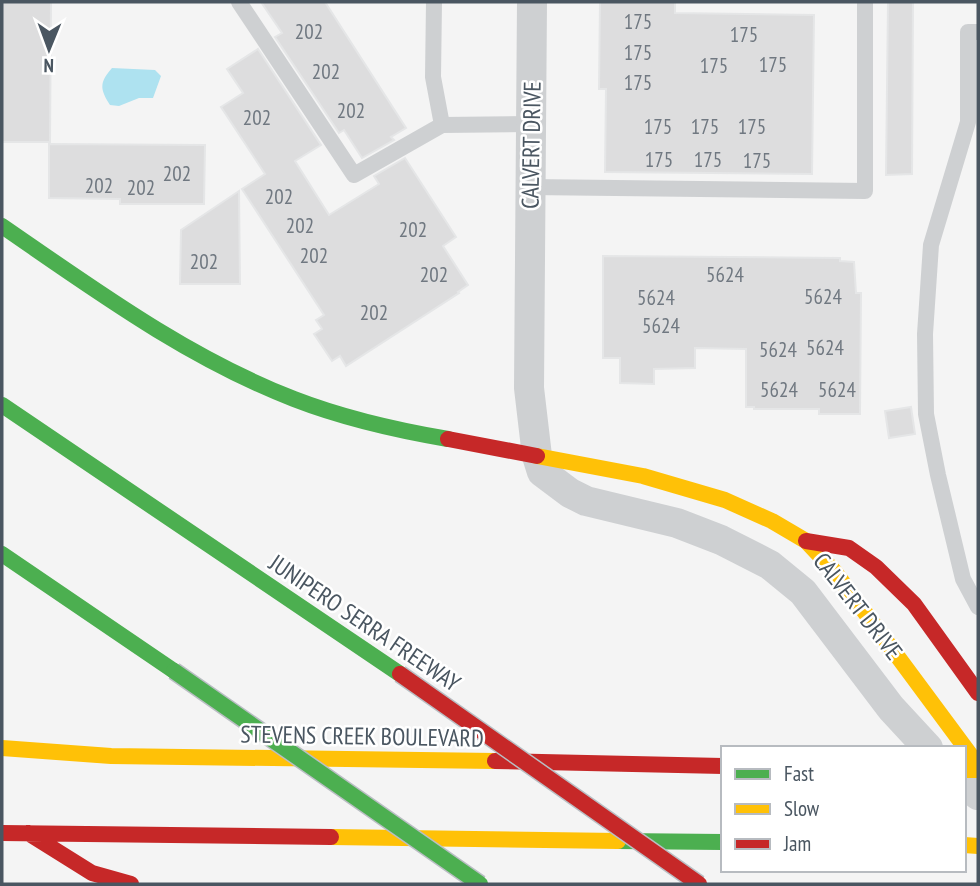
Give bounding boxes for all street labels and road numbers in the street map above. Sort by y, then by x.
street label: CALVERT DRIVE [514,81,548,209]
street label: CALVERT DRIVE [806,546,910,666]
street label: JUNIPERO SERRA FREEWAY [263,547,467,699]
street label: STEVENS CREEK BOULEVARD [240,718,484,754]

